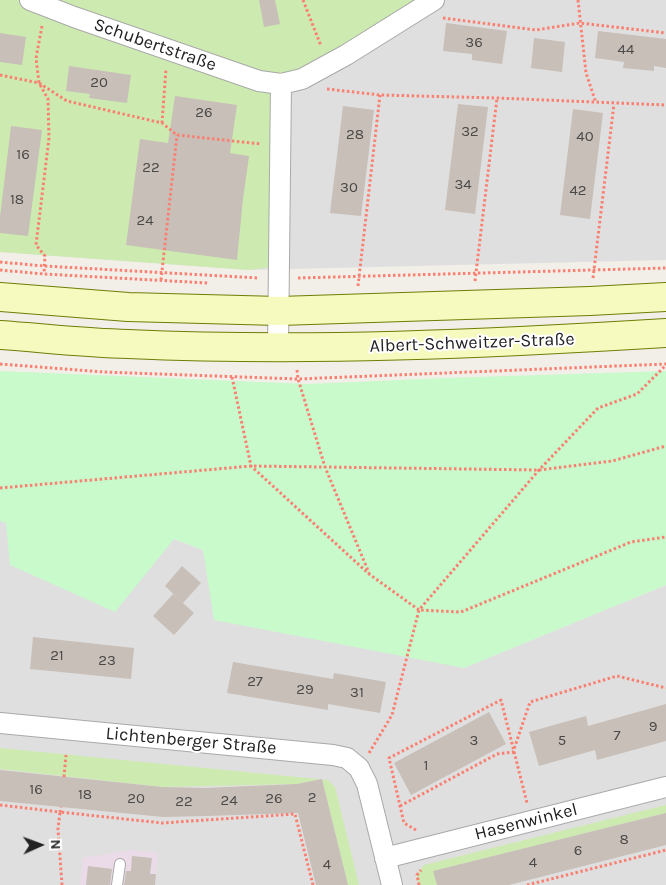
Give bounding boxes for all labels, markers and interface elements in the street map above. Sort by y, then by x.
street label: Schubertstraße [91,14,219,76]
house number: 36 [465,34,483,52]
house number: 44 [618,41,634,59]
house number: 20 [90,74,108,92]
house number: 26 [195,104,213,122]
house number: 32 [461,123,479,141]
house number: 28 [346,126,364,144]
house number: 40 [576,128,594,146]
house number: 16 [16,146,30,164]
house number: 22 [142,159,160,177]
house number: 34 [454,176,472,194]
house number: 30 [340,179,358,197]
house number: 42 [569,182,587,200]
house number: 18 [10,191,24,209]
house number: 24 [136,212,154,230]
street label: Albert-Schweitzer-Straße [369,329,575,357]
house number: 21 [50,647,64,665]
house number: 23 [98,652,116,670]
house number: 27 [247,673,263,691]
house number: 29 [296,681,314,699]
house number: 31 [350,684,364,702]
house number: 9 [649,718,657,736]
street label: Lichtenberger Straße [105,723,277,759]
house number: 7 [613,727,621,745]
house number: 3 [470,732,478,750]
house number: 5 [558,732,566,750]
house number: 1 [424,757,428,775]
house number: 16 [29,781,43,799]
house number: 18 [78,786,92,804]
house number: 2 [308,789,316,807]
house number: 20 [127,790,145,808]
house number: 26 [265,790,283,808]
house number: 24 [220,792,238,810]
house number: 22 [175,793,193,811]
street label: Hasenwinkel [472,799,580,845]
north arrow [15,820,65,870]
house number: 8 [619,831,629,849]
text: N [47,839,64,850]
house number: 6 [574,842,582,860]
house number: 4 [529,854,537,872]
house number: 4 [323,856,331,874]

